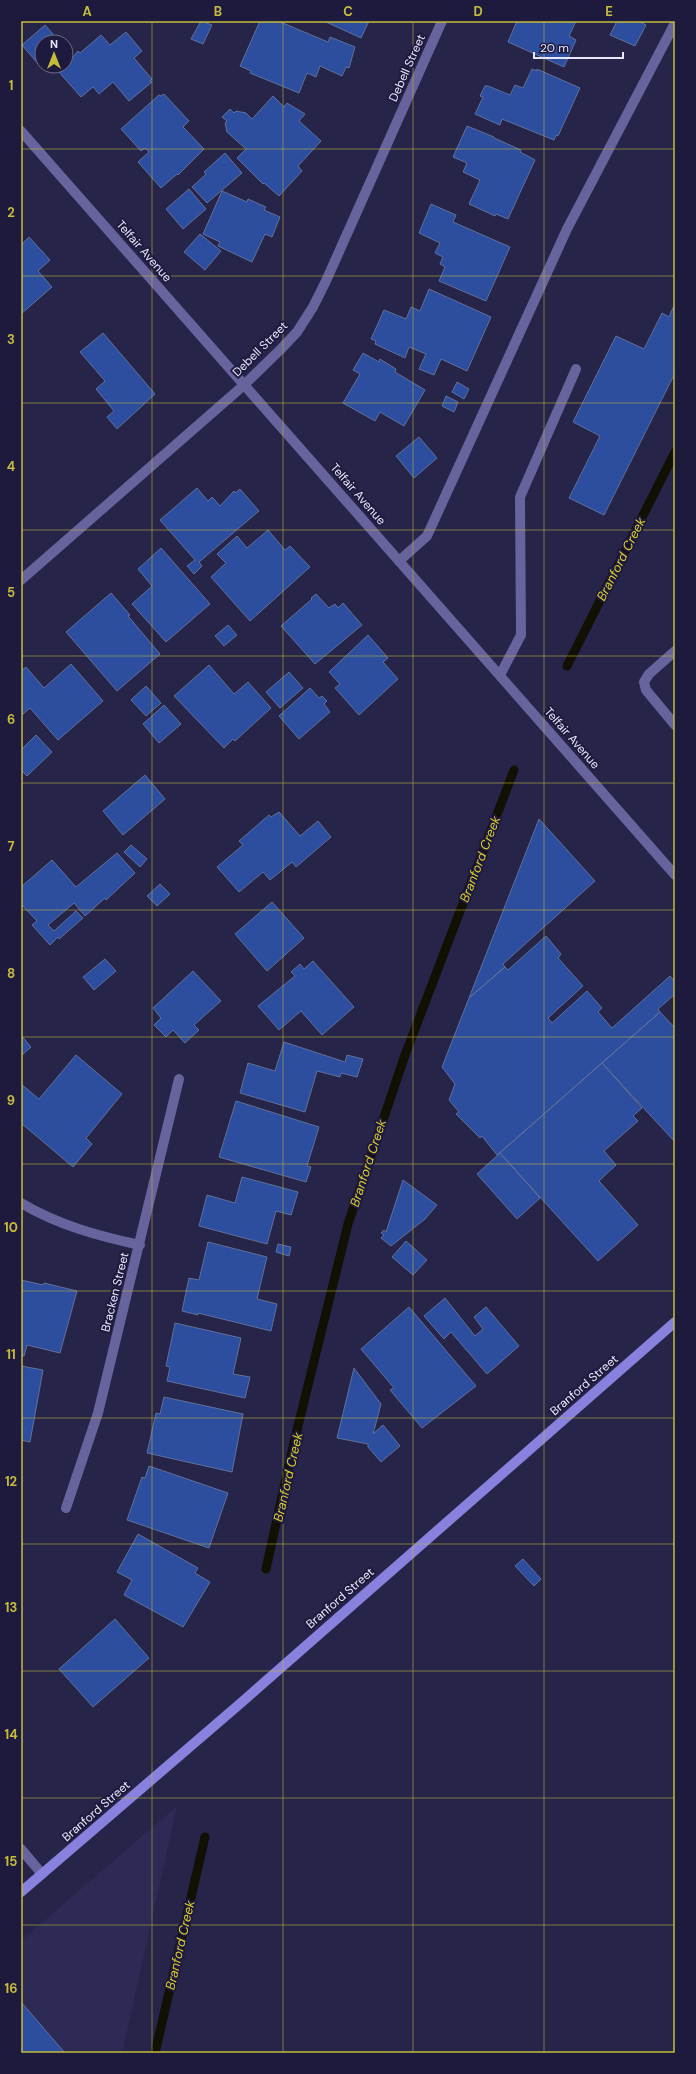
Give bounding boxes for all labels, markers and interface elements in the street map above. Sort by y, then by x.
text: A [82,3,92,20]
text: B [214,3,222,20]
text: C [343,3,353,20]
text: D [473,3,483,20]
text: E [605,3,613,20]
street label: Debell Street [385,32,429,104]
north arrow [34,34,74,74]
scale bar [534,34,623,60]
text: N [50,37,58,51]
text: 20 m [540,40,569,56]
text: 1 [9,77,13,94]
text: 2 [7,204,15,221]
street label: Telfair Avenue [113,217,175,285]
street label: Debell Street [229,318,291,380]
text: 3 [7,331,15,348]
text: 4 [7,458,15,475]
street label: Telfair Avenue [327,460,389,528]
water label: Branford Creek [593,514,649,604]
text: 5 [7,584,15,601]
street label: Telfair Avenue [541,704,603,772]
text: 6 [7,711,15,728]
water label: Branford Creek [456,813,504,905]
text: 7 [8,838,15,855]
text: 8 [7,965,15,982]
text: 9 [7,1092,15,1109]
water label: Branford Creek [346,1117,390,1209]
text: 10 [4,1219,18,1236]
street label: Bracken Street [97,1250,133,1334]
text: 11 [6,1346,16,1363]
street label: Branford Street [547,1351,622,1419]
water label: Branford Creek [269,1430,307,1523]
text: 12 [5,1473,17,1490]
street label: Branford Street [303,1564,378,1632]
text: 13 [5,1599,17,1616]
text: 14 [4,1726,18,1743]
street label: Branford Street [59,1777,134,1845]
text: 15 [5,1853,17,1870]
water label: Branford Creek [161,1898,199,1991]
text: 16 [5,1980,17,1997]

